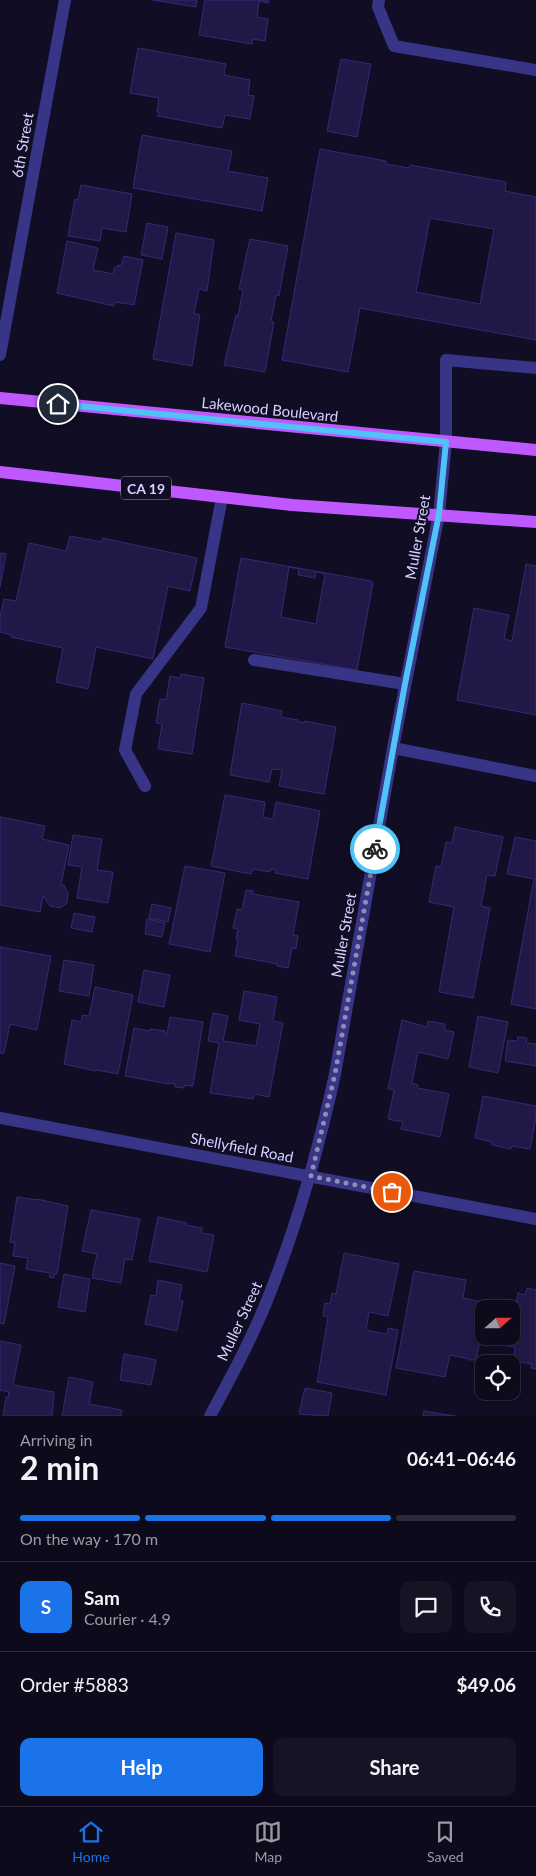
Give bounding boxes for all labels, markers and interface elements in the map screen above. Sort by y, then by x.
street label: 6th Street [7,110,37,179]
pin [37,383,79,425]
icon: home [44,390,72,418]
street label: Lakewood Boulevard [201,393,339,425]
road number: CA 19 [121,476,171,499]
street label: Muller Street [401,493,433,581]
courier [350,824,400,874]
icon: bike [361,835,389,863]
street label: Muller Street [327,891,359,979]
street label: Shellyfield Road [189,1128,295,1166]
pin [371,1171,413,1213]
icon: bag [378,1178,406,1206]
street label: Muller Street [213,1278,266,1364]
north arrow [475,1300,520,1345]
map controls [475,1300,520,1400]
button: locate [475,1355,520,1400]
text: Arriving in [20,1430,93,1449]
text: 06:41–06:46 [407,1447,516,1470]
text: 2 min [20,1448,99,1487]
text: On the way · 170 m [20,1529,158,1548]
button: chat [400,1581,452,1633]
button: phone [464,1581,516,1633]
text: Sam [84,1586,120,1609]
text: S [41,1595,51,1618]
text: Courier · 4.9 [84,1609,171,1628]
text: Order #5883 [20,1673,129,1696]
text: $49.06 [456,1673,516,1696]
button: Help [20,1738,263,1796]
button: Share [273,1738,516,1796]
tab: Home [72,1818,110,1865]
tab: Map [254,1818,282,1865]
tab: Saved [427,1818,464,1865]

